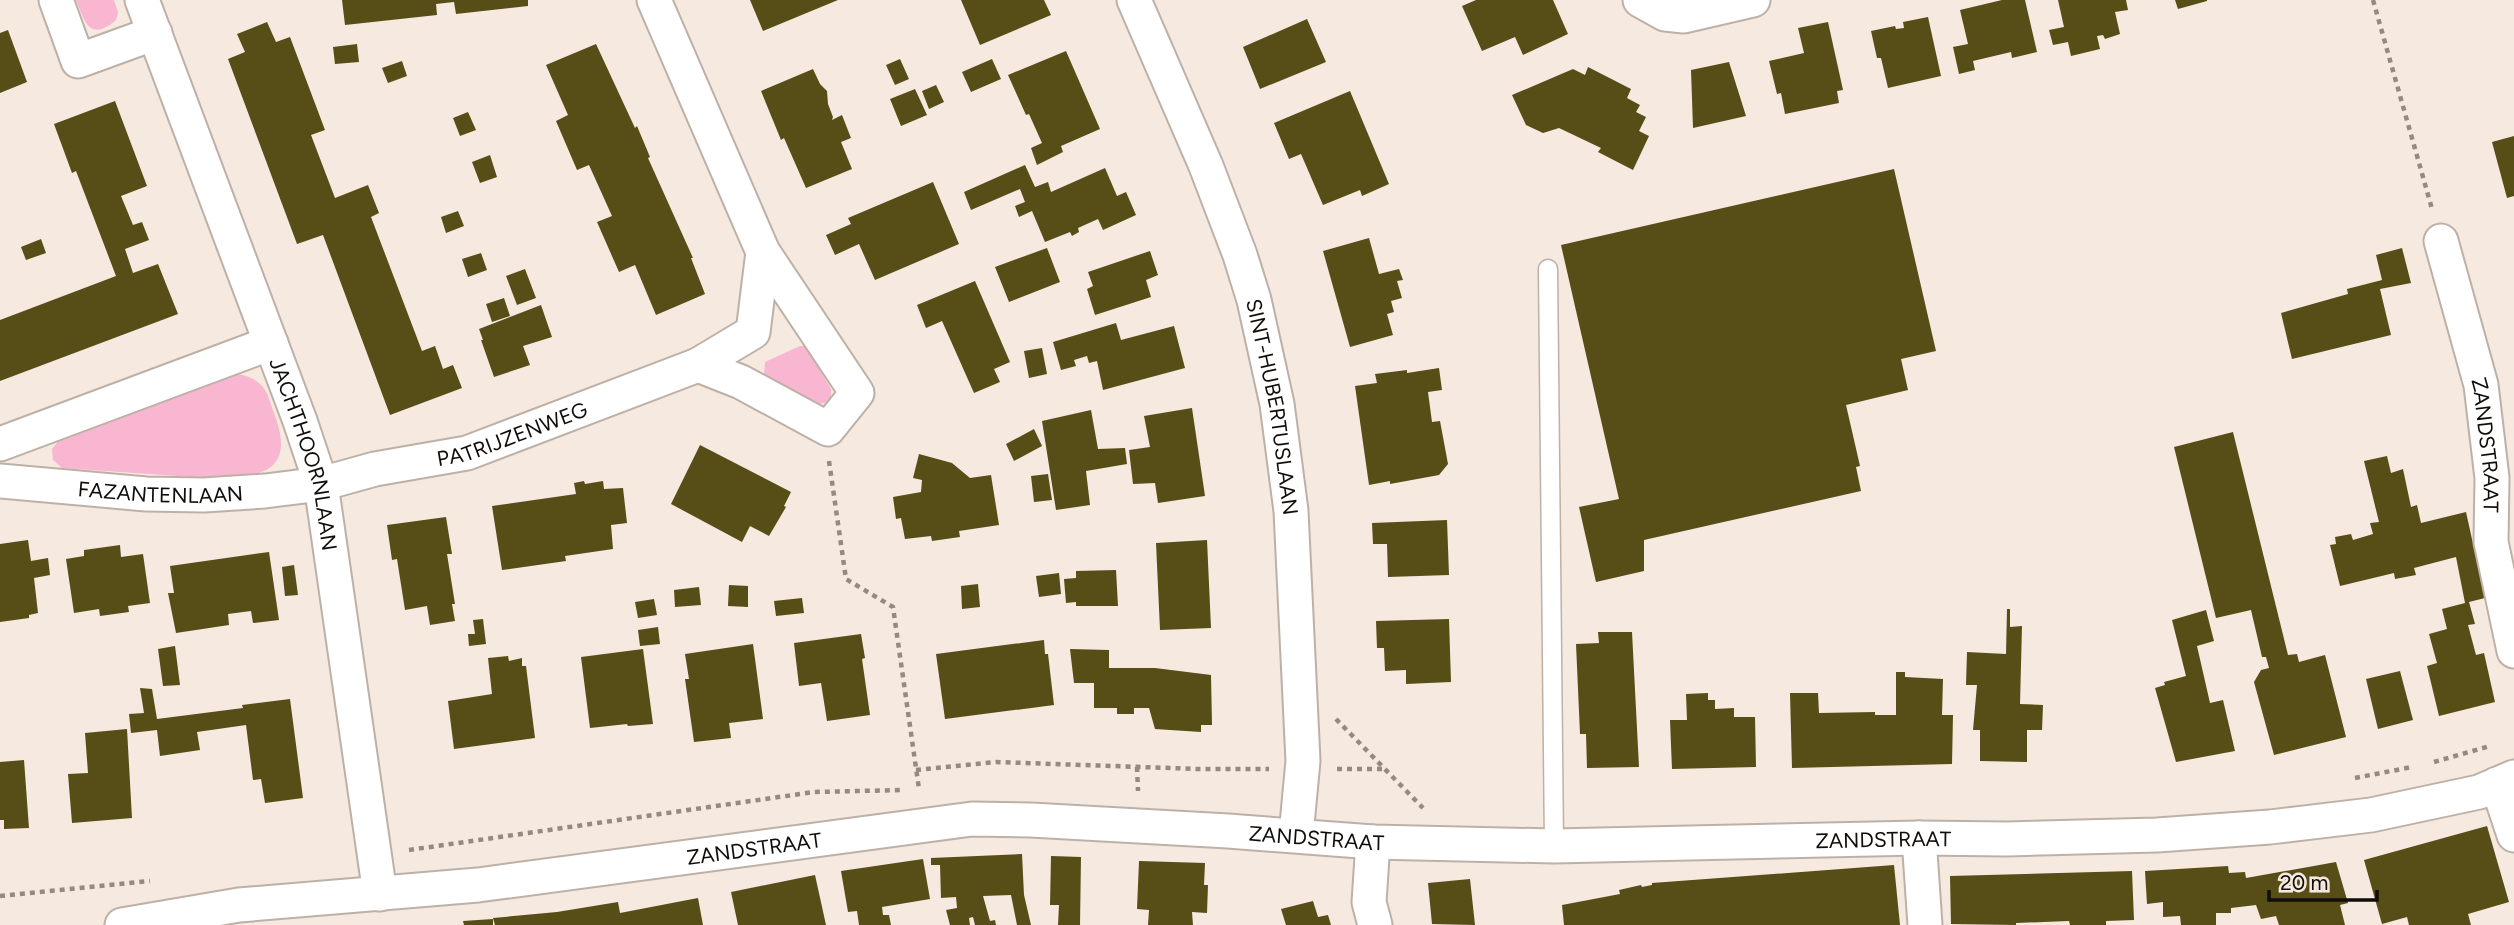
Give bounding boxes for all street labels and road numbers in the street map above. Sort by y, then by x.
street label: SINT-HUBERTUSLAAN [1242,296,1304,516]
street label: JACHTHOORNLAAN [265,354,343,552]
street label: ZANDSTRAAT [2467,375,2505,513]
street label: PATRIJZENWEG [435,396,591,471]
street label: FAZANTENLAAN [77,475,244,508]
street label: ZANDSTRAAT [1248,820,1385,855]
street label: ZANDSTRAAT [1815,825,1952,853]
street label: ZANDSTRAAT [685,827,823,870]

